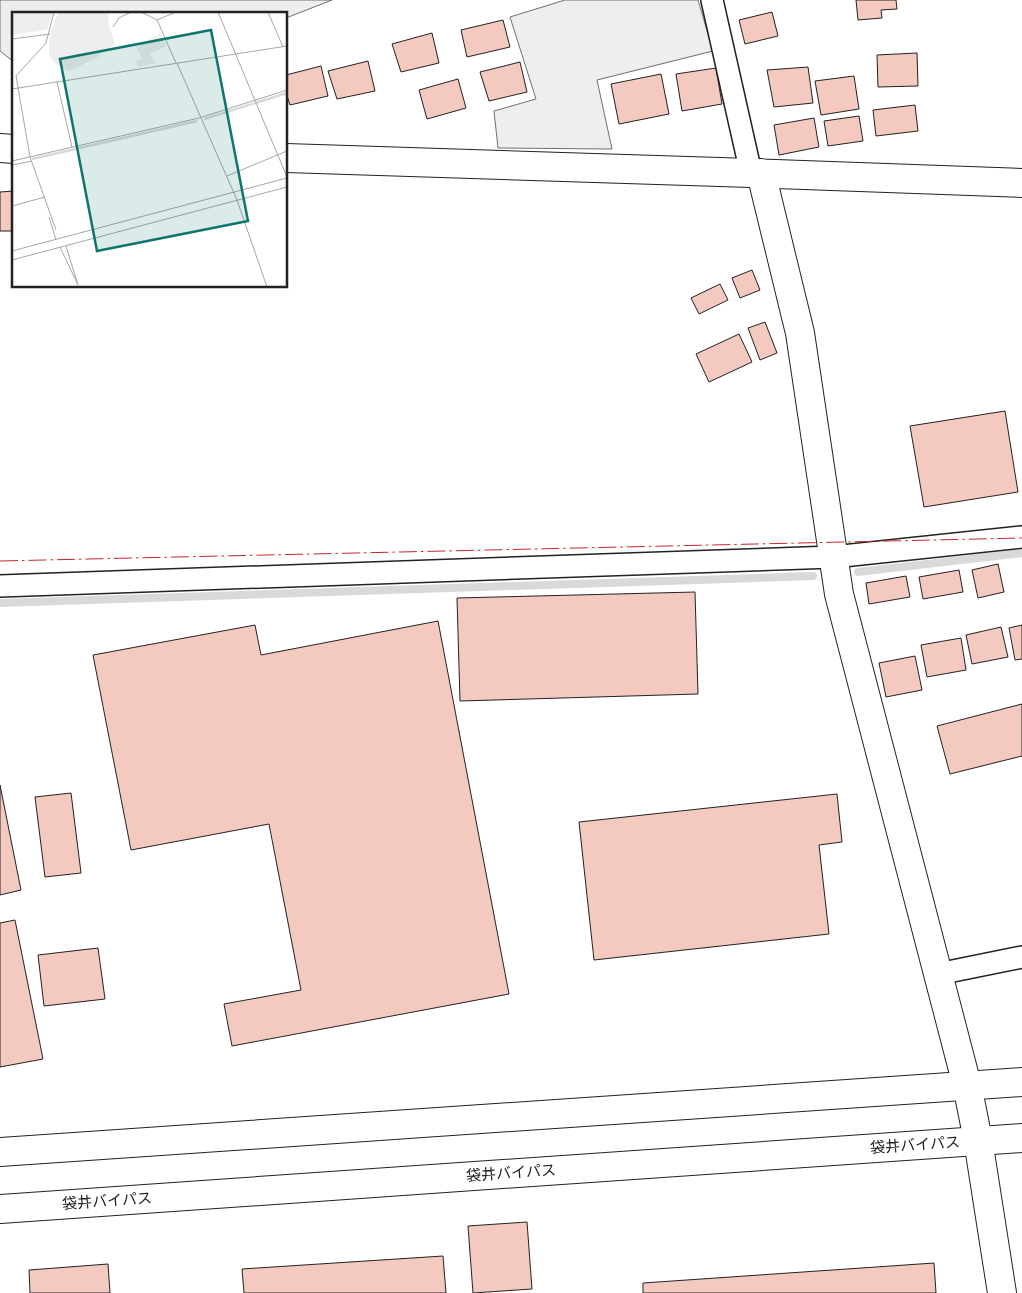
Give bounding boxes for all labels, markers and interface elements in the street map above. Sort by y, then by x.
inset map [12,12,288,288]
street label: 袋井バイパス [869,1130,961,1159]
street label: 袋井バイパス [465,1158,557,1187]
street label: 袋井バイパス [61,1186,153,1215]

